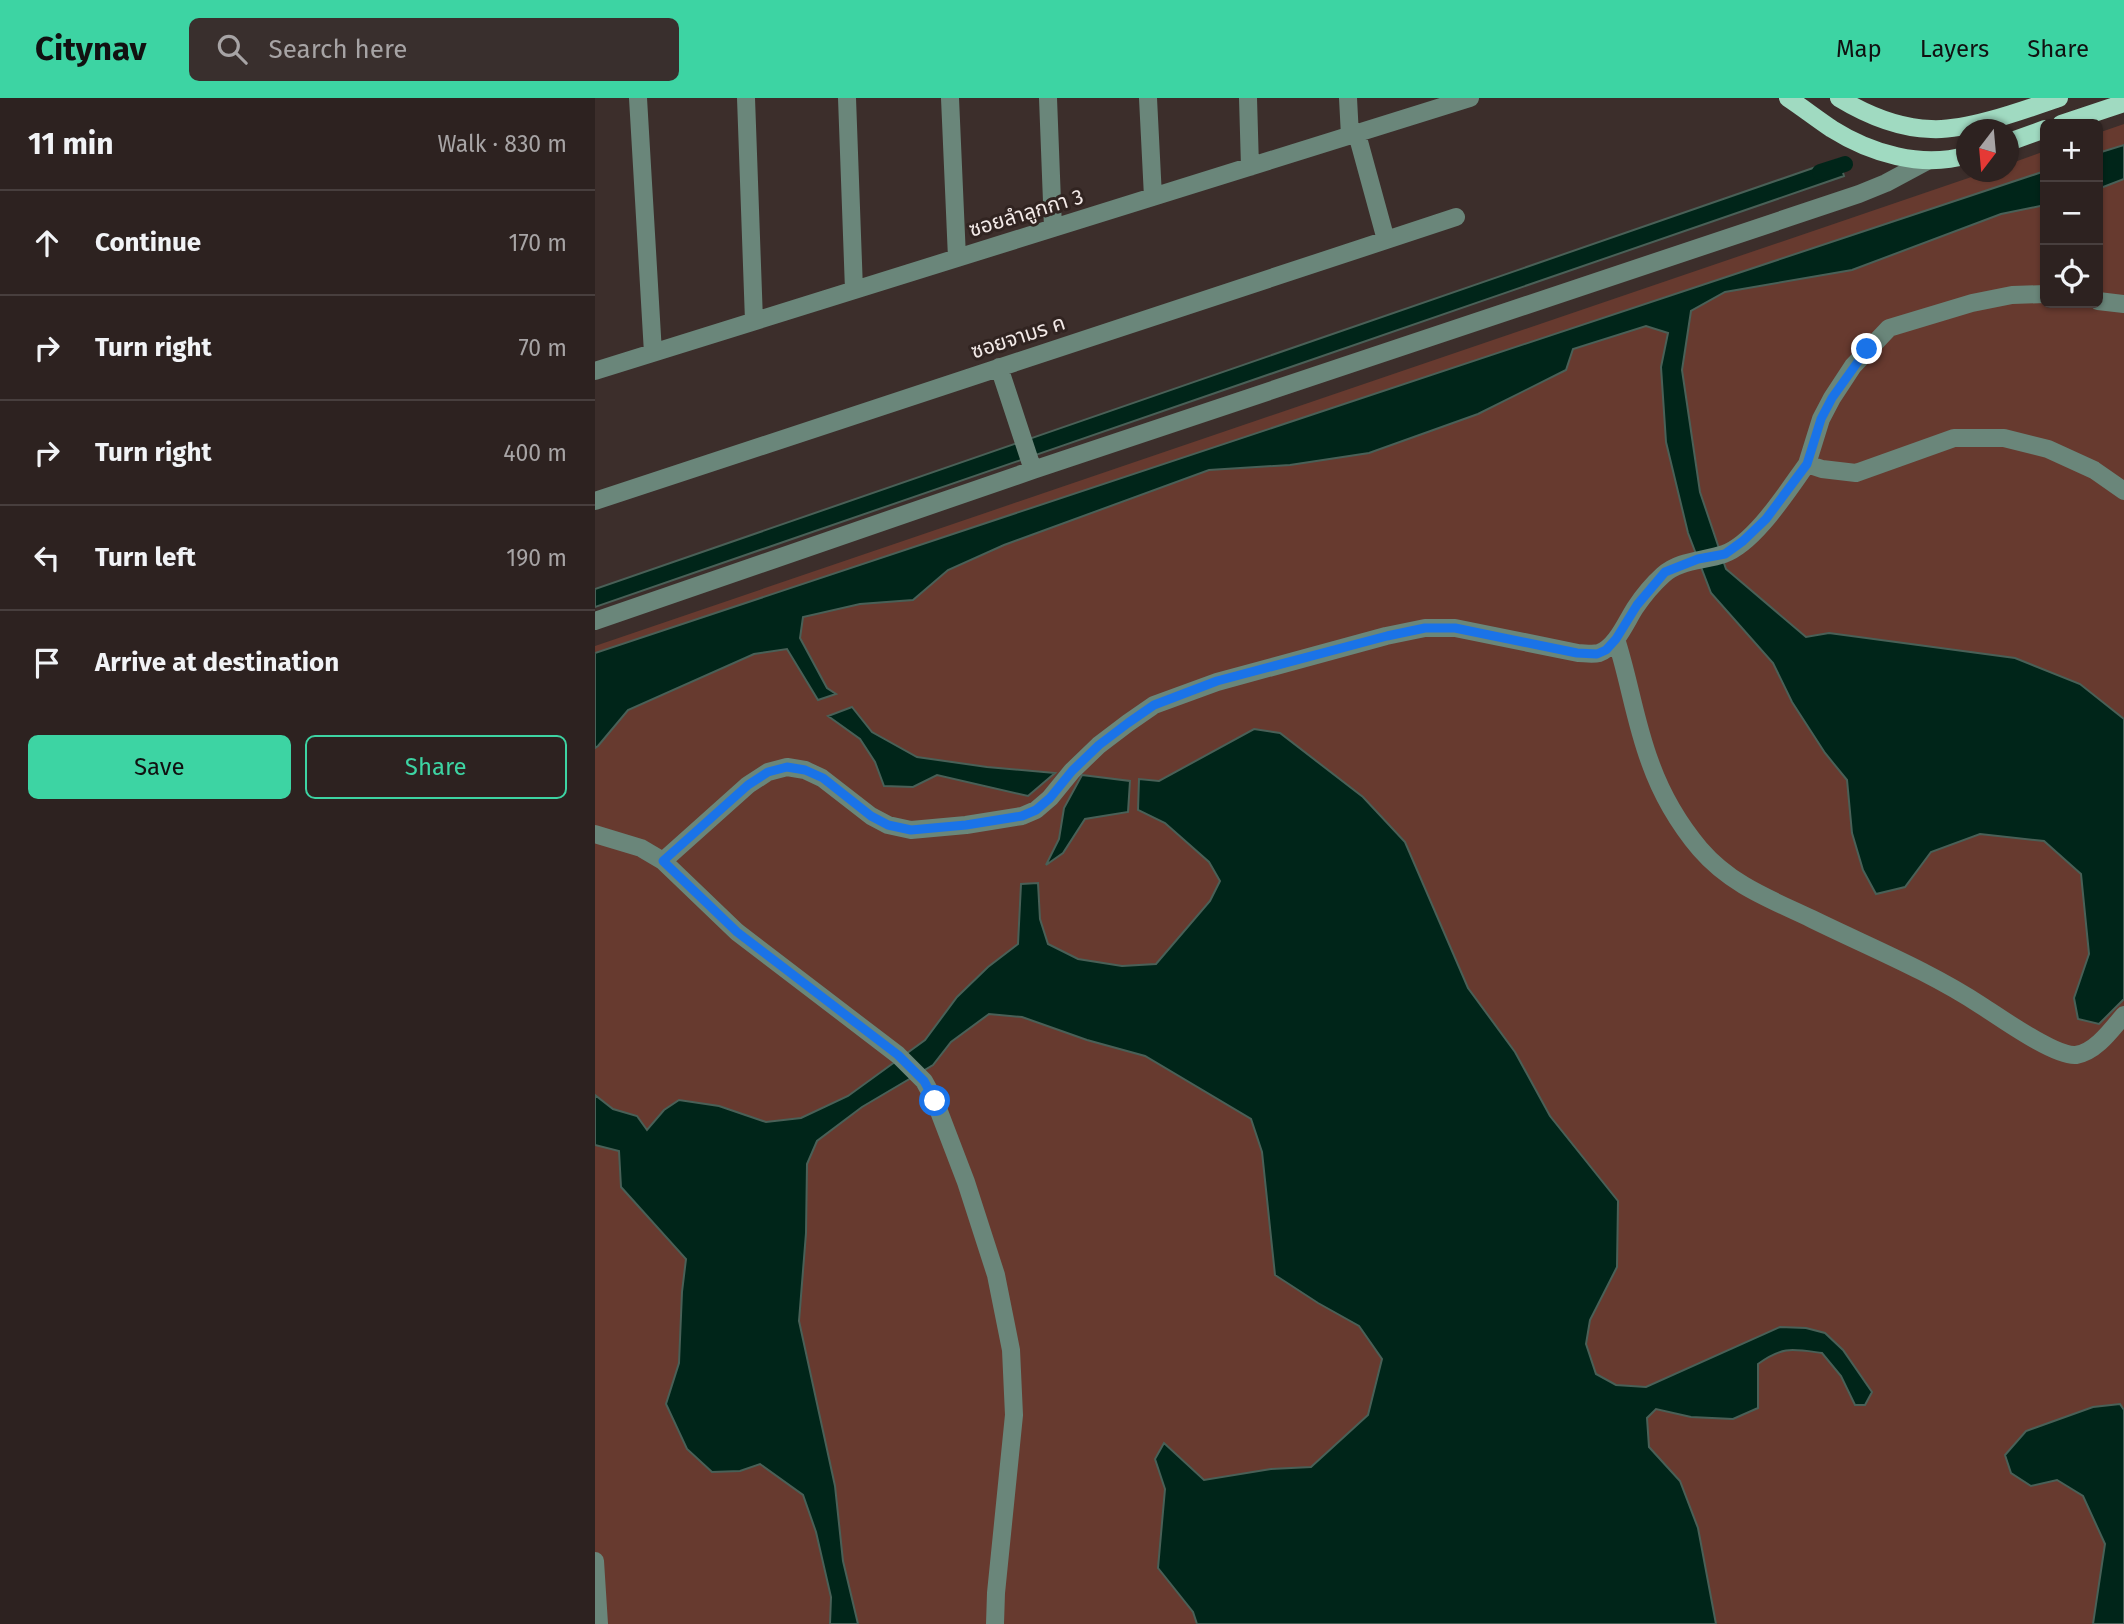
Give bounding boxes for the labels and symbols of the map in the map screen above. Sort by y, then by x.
north arrow [1956,119,2019,182]
street label: ซอยลำลูกกา 3 [966,183,1086,243]
street label: ซอยจามร ค [968,310,1068,364]
route end [1851,333,1882,364]
route start [919,1085,950,1116]

